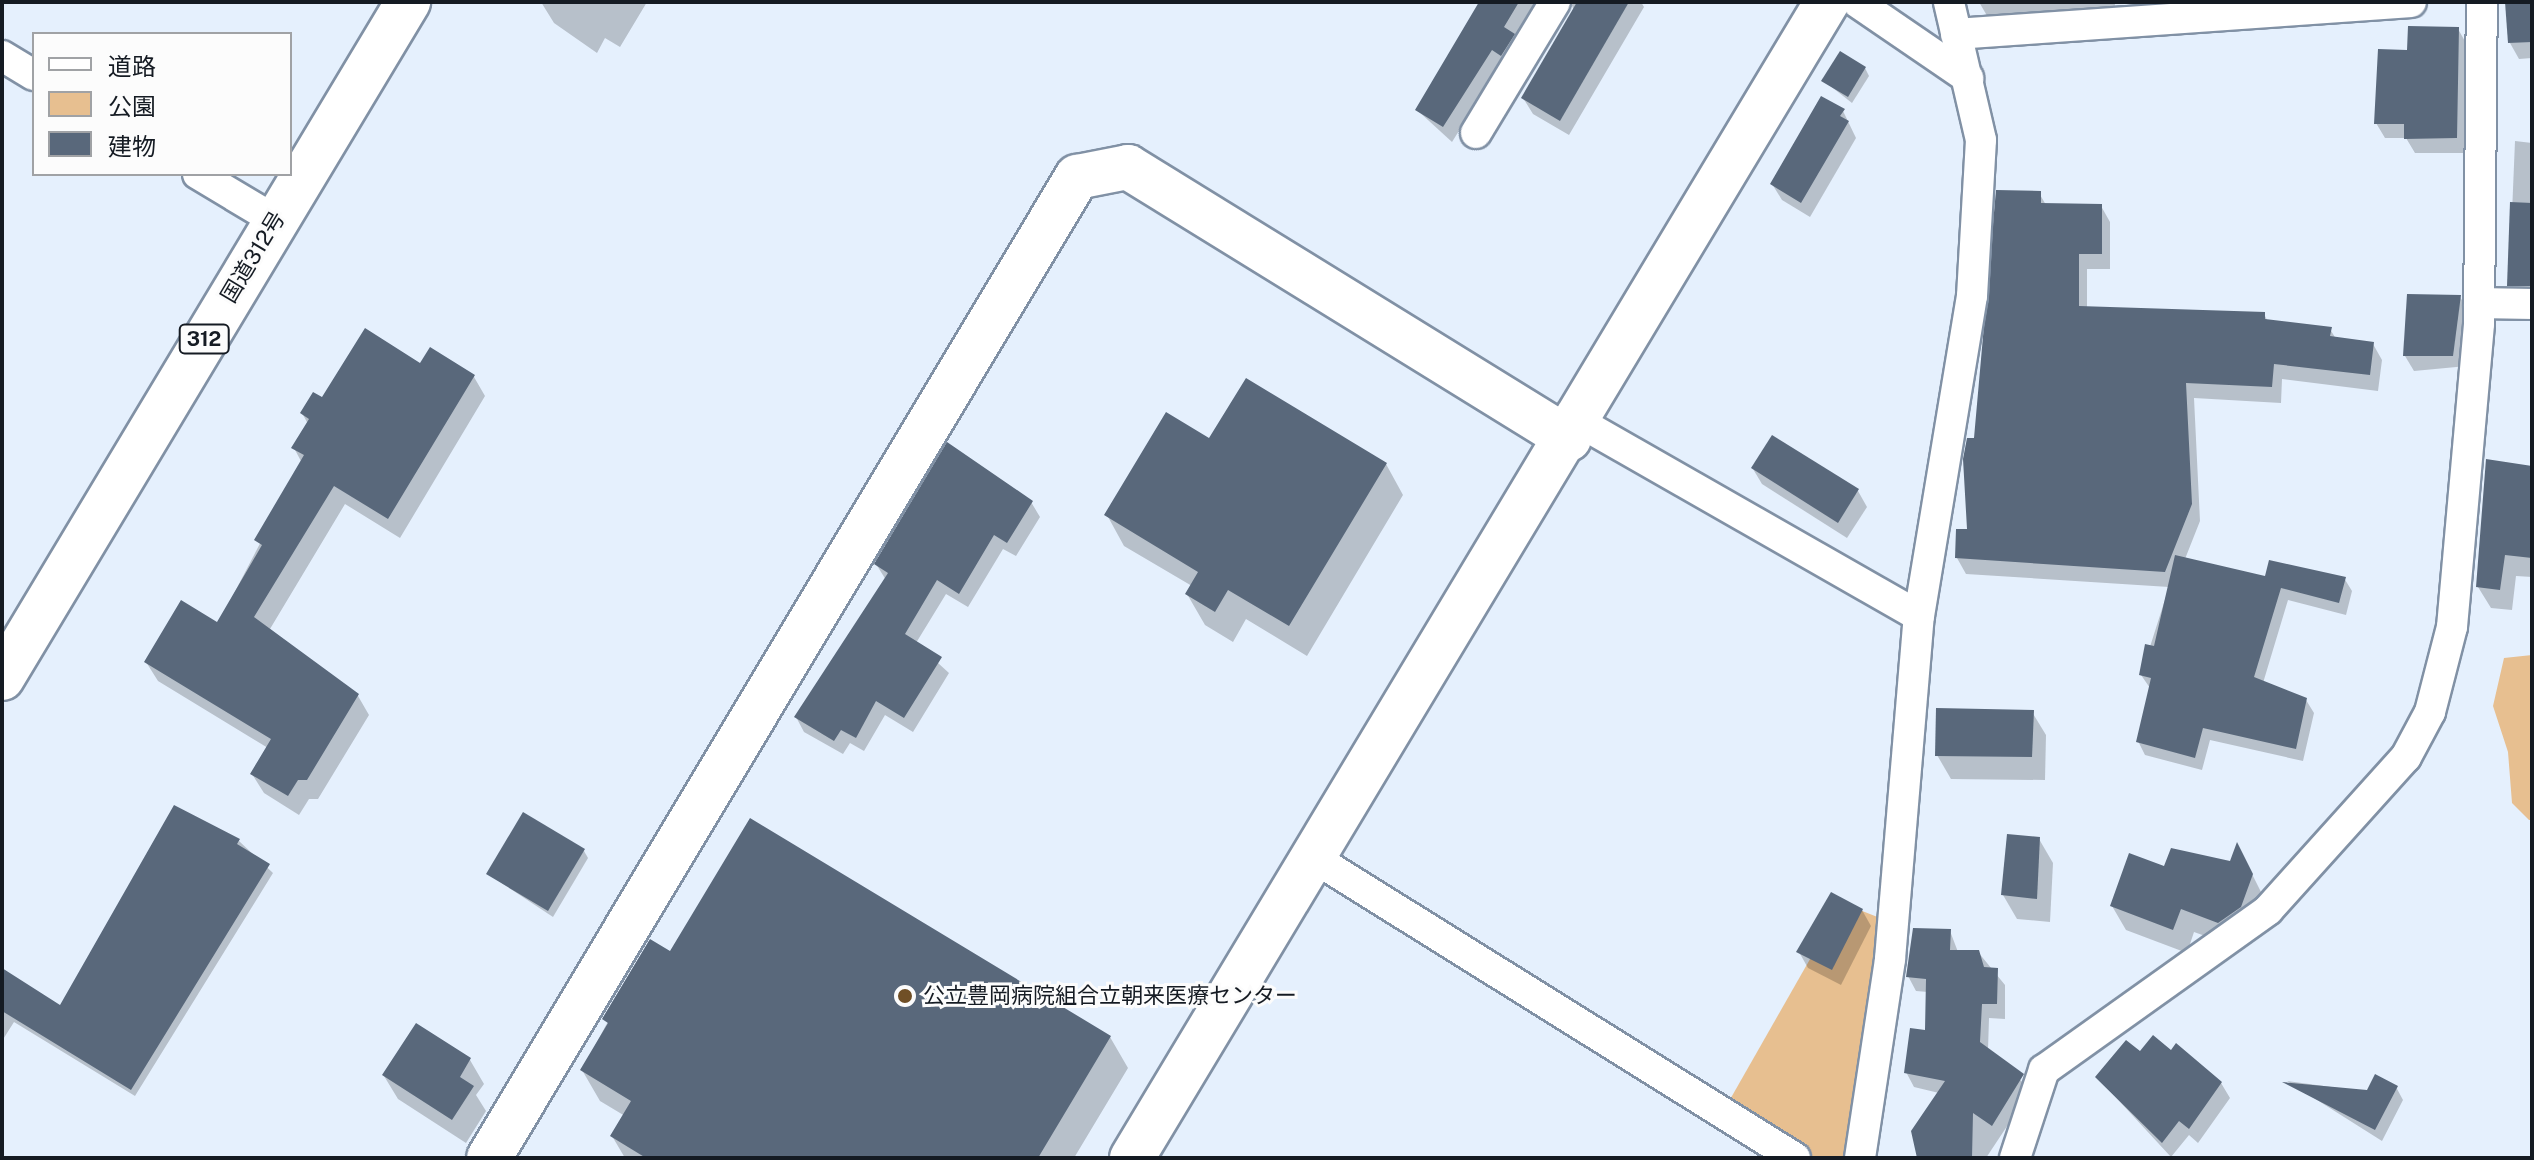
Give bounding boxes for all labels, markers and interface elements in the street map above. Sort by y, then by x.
legend [32,32,292,176]
text: 道路 [108,52,156,80]
text: 公園 [108,92,156,120]
text: 建物 [108,132,156,160]
street label: 国道312号 [215,207,291,307]
road number: 312 [178,323,230,355]
place label: 公立豊岡病院組合立朝来医療センター [923,983,1297,1009]
marker: 公立豊岡病院組合立朝来医療センター [894,985,916,1007]

